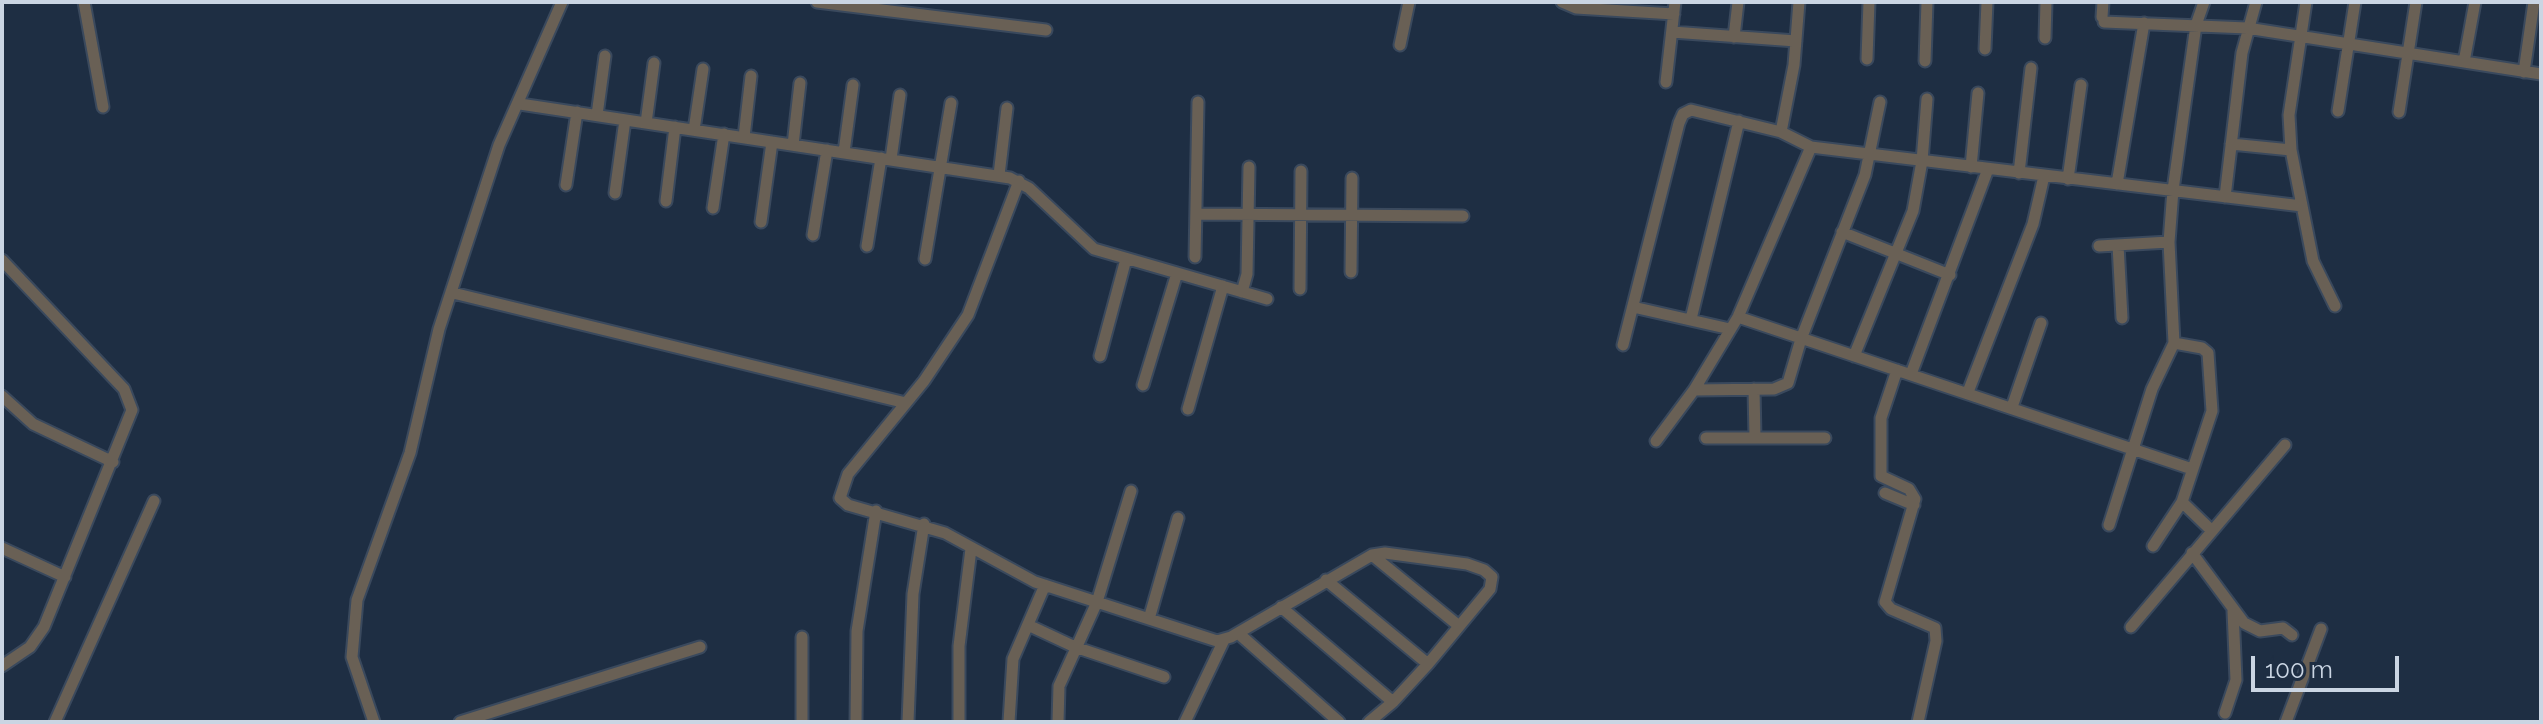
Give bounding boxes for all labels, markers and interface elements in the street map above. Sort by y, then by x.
scale bar [2255,640,2403,690]
text: 100 m [2265,655,2333,684]

